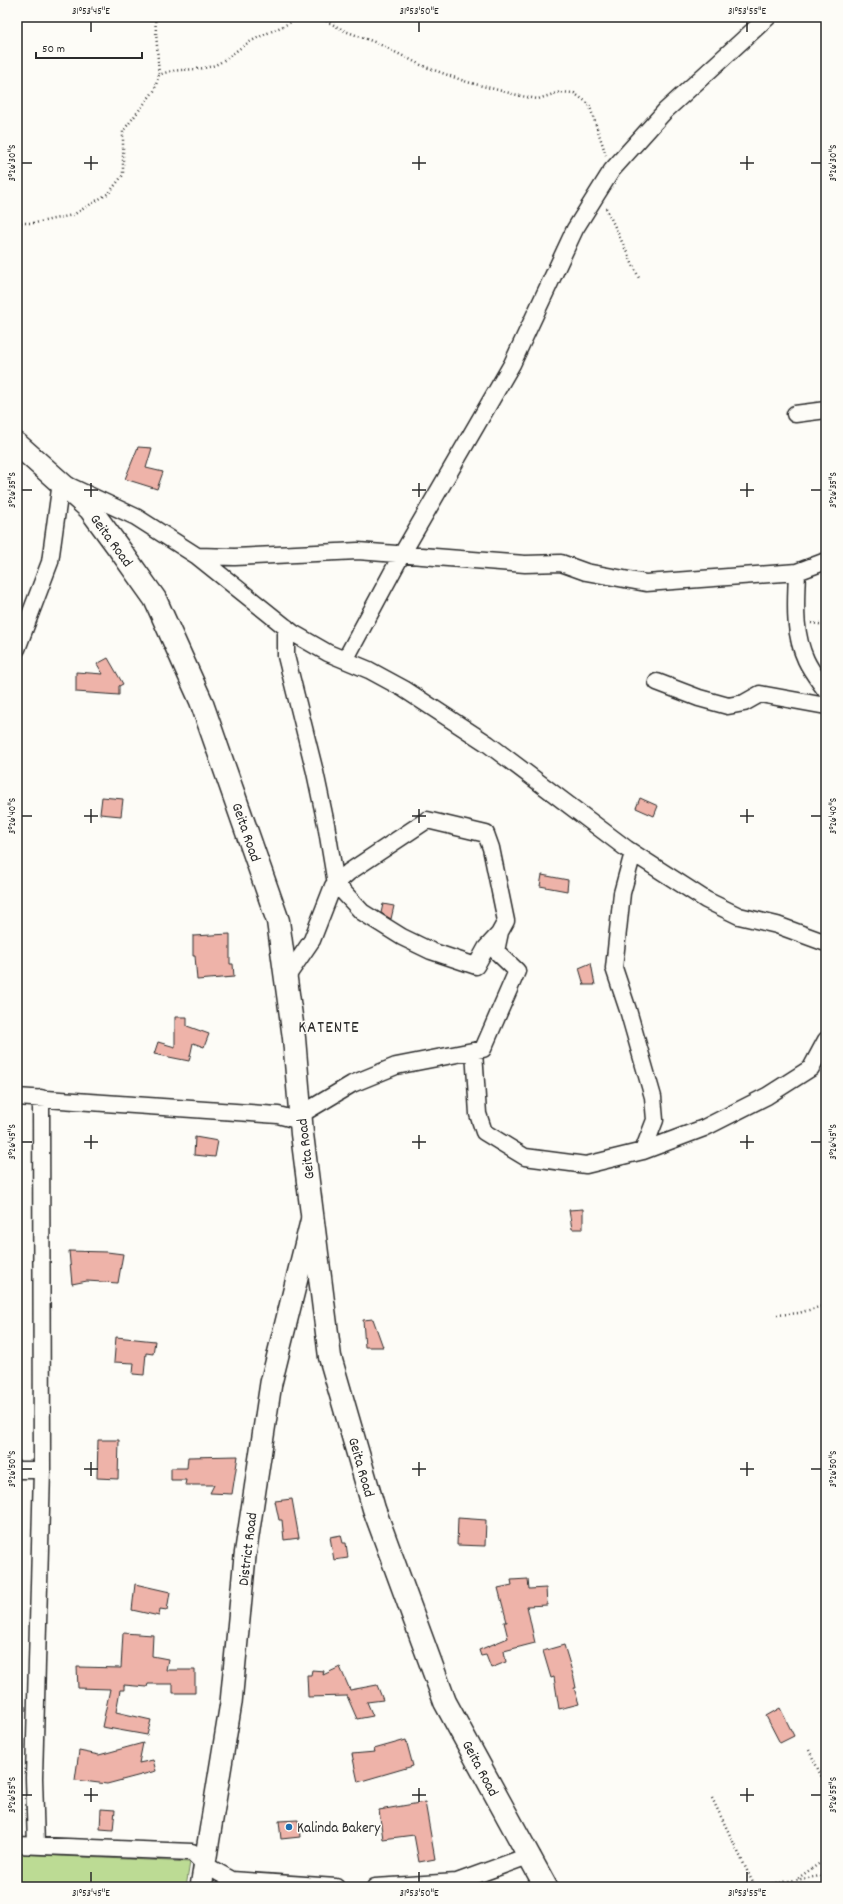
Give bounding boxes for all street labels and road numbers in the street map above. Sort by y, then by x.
street label: Geita Road [84,510,137,572]
street label: Geita Road [225,800,265,865]
street label: Geita Road [292,1117,322,1180]
street label: Geita Road [341,1435,379,1500]
street label: District Road [234,1511,264,1587]
street label: Geita Road [455,1737,503,1801]

